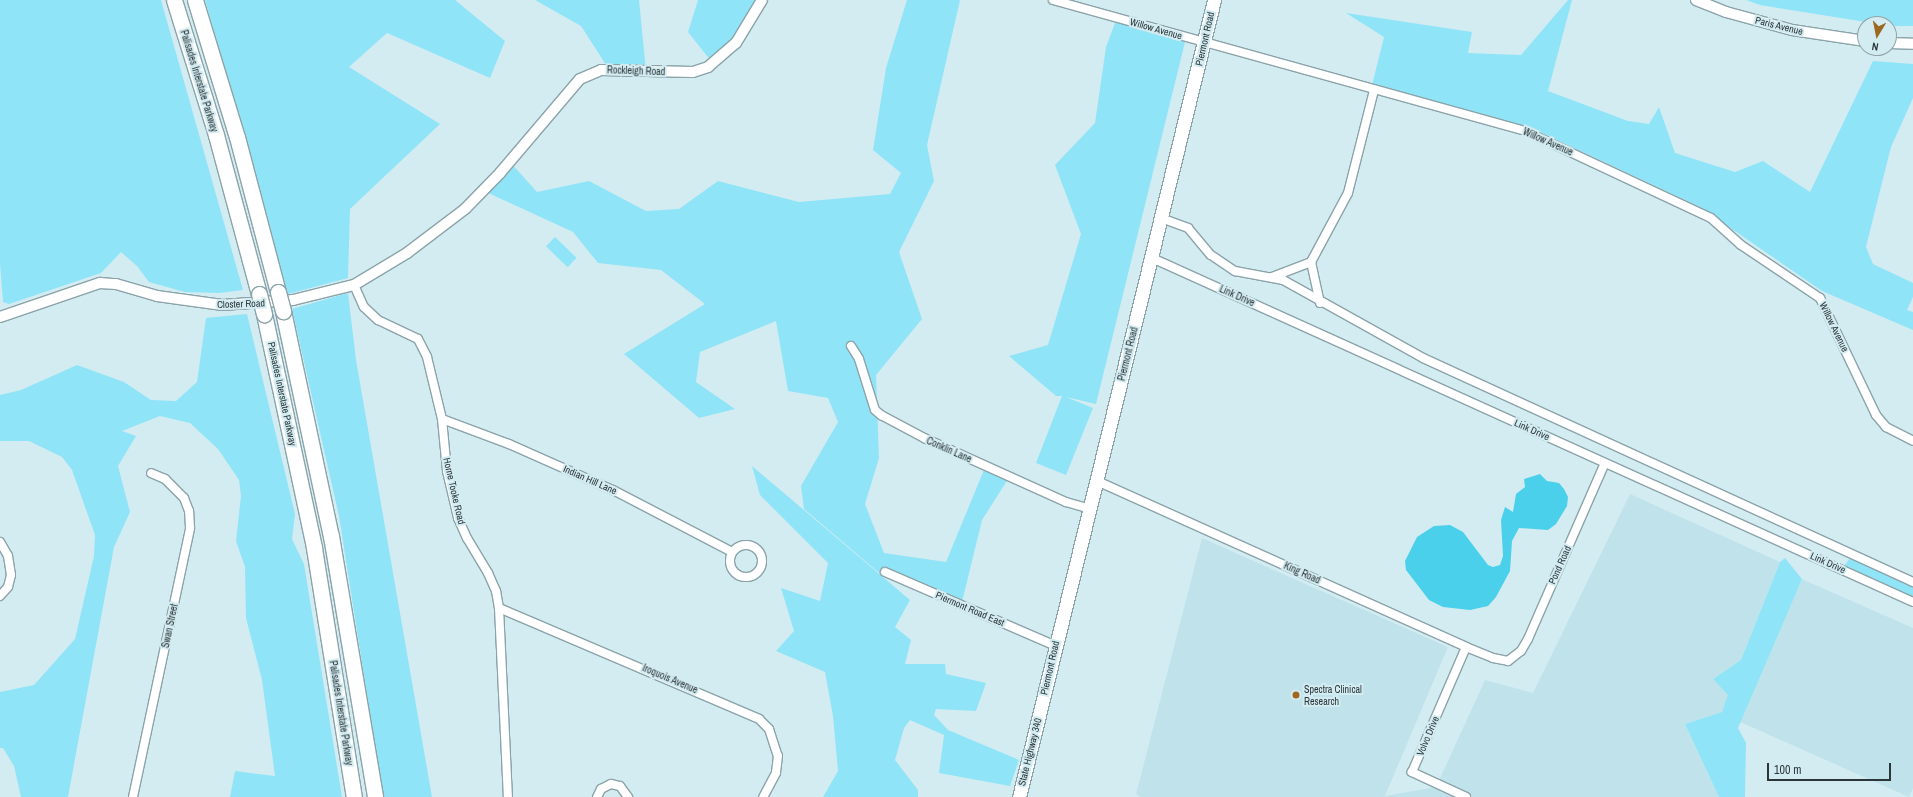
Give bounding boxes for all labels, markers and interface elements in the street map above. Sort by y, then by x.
street label: Piermont Road [1193,11,1217,67]
street label: Paris Avenue [1754,14,1804,38]
street label: Willow Avenue [1128,16,1184,42]
north arrow [1857,16,1897,56]
street label: Palisades Interstate Parkway [178,28,220,134]
text: N [1871,39,1880,54]
street label: Rockleigh Road [607,64,665,78]
street label: Willow Avenue [1521,126,1575,158]
street label: Link Drive [1217,283,1257,309]
street label: Closter Road [217,297,265,311]
street label: Willow Avenue [1817,300,1851,354]
street label: Piermont Road [1116,326,1140,382]
street label: Palisades Interstate Parkway [265,341,299,447]
street label: Link Drive [1512,417,1552,443]
street label: Conklin Lane [924,435,974,465]
street label: Horne Tooke Road [440,456,468,526]
street label: Indian Hill Lane [561,463,619,497]
street label: Pond Road [1546,544,1574,586]
street label: Link Drive [1808,550,1848,576]
street label: King Road [1282,560,1322,586]
street label: Piermont Road East [934,589,1006,629]
street label: Swan Street [159,603,181,649]
street label: Piermont Road [1038,640,1062,696]
street label: Palisades Interstate Parkway [327,660,355,766]
street label: Iroquois Avenue [640,662,700,696]
place label: Spectra Clinical Research [1304,683,1362,706]
marker: Spectra Clinical Research [1291,690,1301,700]
street label: Volvo Drive [1414,714,1442,758]
street label: State Highway 340 [1016,717,1044,787]
scale bar [1769,755,1893,781]
text: 100 m [1774,762,1801,778]

